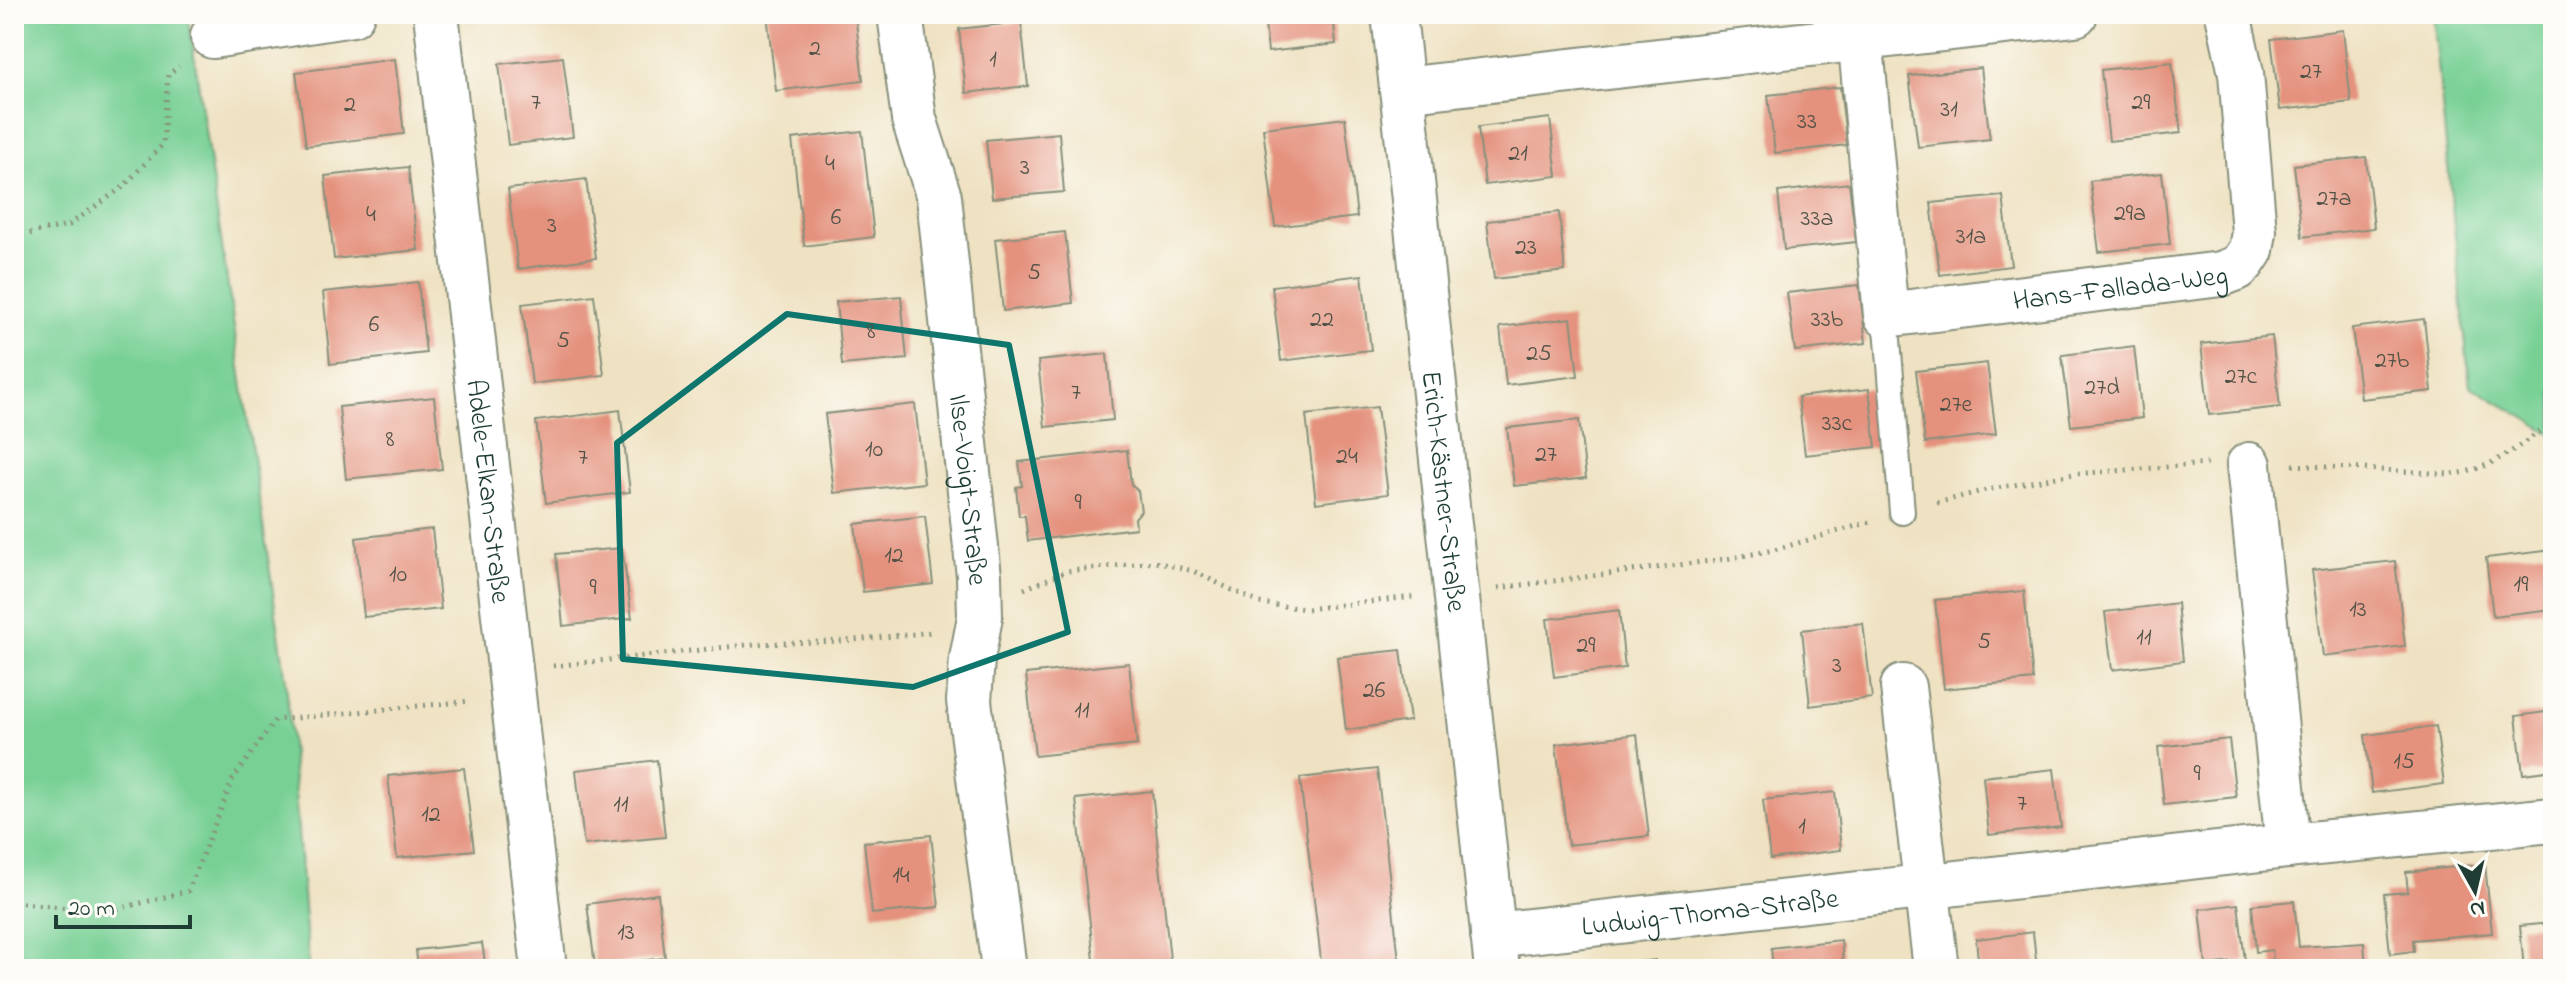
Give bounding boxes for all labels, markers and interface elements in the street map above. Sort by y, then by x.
house number: 2 [809,32,821,67]
house number: 1 [989,43,997,78]
house number: 27 [2300,55,2322,90]
house number: 7 [531,86,541,121]
house number: 29 [2131,86,2151,121]
house number: 2 [344,88,356,123]
house number: 31 [1940,93,1958,128]
house number: 33 [1797,105,1817,140]
house number: 21 [1508,137,1528,172]
house number: 4 [825,147,835,182]
house number: 3 [1020,151,1030,186]
house number: 27a [2317,182,2351,217]
house number: 29a [2114,197,2146,232]
house number: 4 [366,198,376,233]
house number: 6 [831,201,842,236]
house number: 33a [1801,202,1833,237]
house number: 3 [547,209,557,244]
house number: 31a [1956,220,1986,255]
house number: 23 [1515,231,1537,266]
house number: 5 [1027,256,1041,291]
street label: Hans-Fallada-Weg [2011,256,2230,323]
house number: 22 [1310,303,1334,338]
house number: 33b [1811,303,1844,338]
house number: 6 [369,308,380,343]
house number: 8 [867,315,876,350]
house number: 5 [556,324,570,359]
house number: 25 [1526,337,1552,372]
house number: 27b [2375,344,2410,379]
house number: 27c [2225,360,2258,395]
street label: Erich-Kästner-Straße [1409,369,1475,615]
house number: 27d [2084,371,2120,406]
house number: 7 [1071,376,1081,411]
street label: Adele-Elkan-Straße [453,377,520,606]
house number: 27e [1940,388,1973,423]
street label: Ilse-Voigt-Straße [936,392,996,586]
house number: 33c [1822,407,1853,442]
house number: 8 [386,423,395,458]
house number: 10 [865,433,883,468]
house number: 27 [1535,438,1557,473]
house number: 24 [1336,440,1358,475]
house number: 7 [578,441,588,476]
house number: 9 [1074,486,1082,521]
house number: 12 [884,539,904,574]
house number: 10 [389,558,407,593]
house number: 19 [2514,568,2529,603]
house number: 9 [589,571,597,606]
house number: 13 [2349,593,2367,628]
house number: 11 [2136,621,2152,656]
house number: 5 [1977,625,1991,660]
house number: 29 [1576,629,1596,664]
house number: 3 [1832,649,1842,684]
house number: 26 [1363,674,1386,709]
house number: 11 [1074,694,1090,729]
house number: 15 [2393,745,2415,780]
house number: 9 [2193,757,2201,792]
house number: 7 [2017,787,2027,822]
house number: 11 [613,788,629,823]
house number: 12 [421,798,441,833]
house number: 1 [1798,810,1806,845]
north arrow [2435,851,2515,931]
house number: 14 [892,859,910,894]
scale bar [56,879,190,929]
street label: Ludwig-Thoma-Straße [1579,879,1841,949]
text: N [2468,891,2487,925]
text: 20 m [68,892,115,927]
house number: 13 [617,916,635,951]

